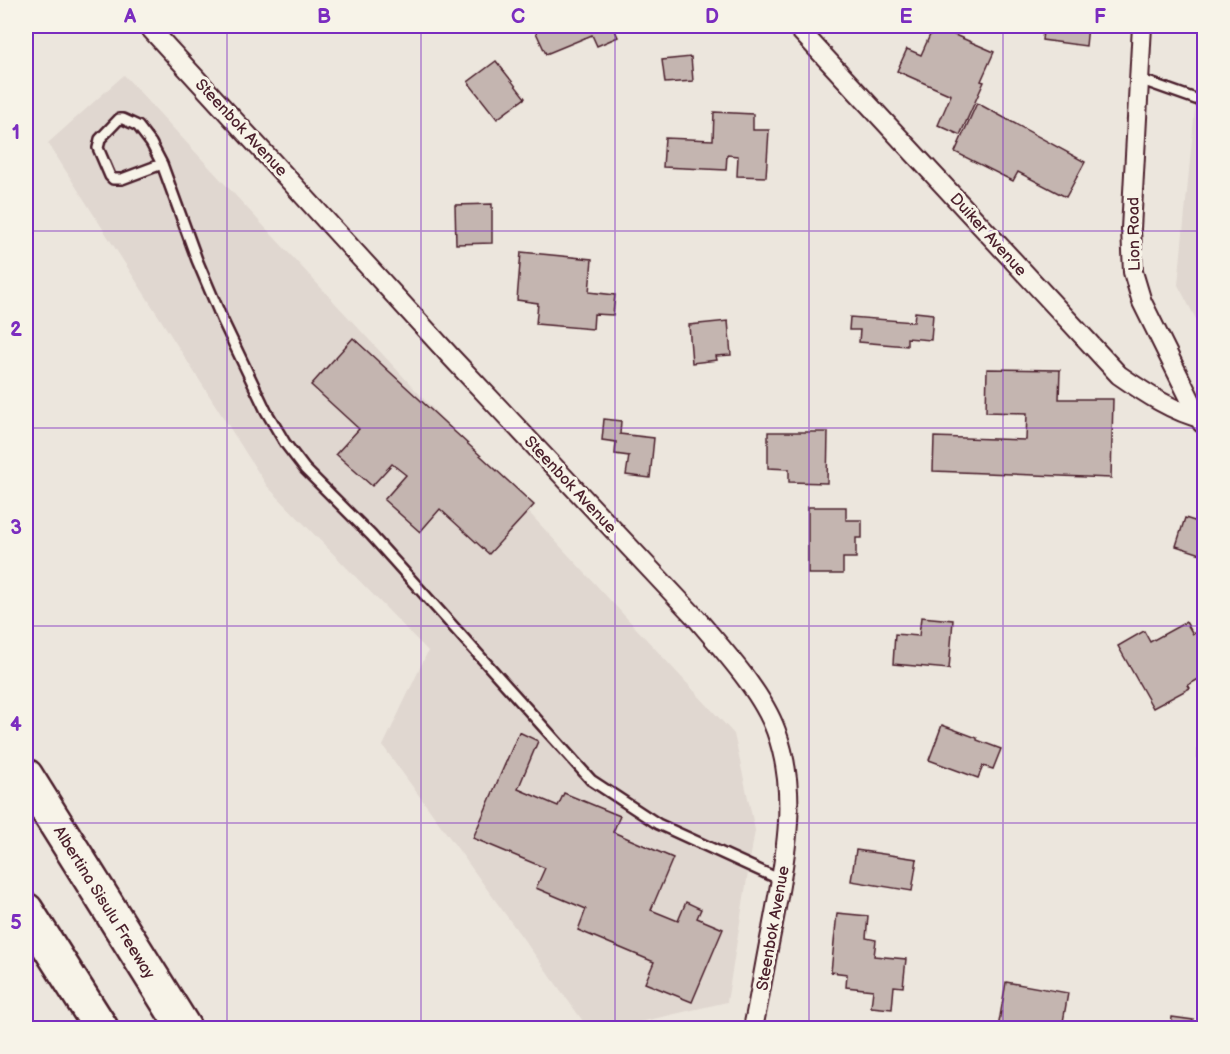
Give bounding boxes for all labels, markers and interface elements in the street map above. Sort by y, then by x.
text: A [123,5,137,29]
text: B [317,5,331,29]
text: C [511,5,525,29]
text: D [705,5,719,29]
text: E [900,5,913,29]
text: F [1094,5,1106,29]
street label: Steenbok Avenue [191,75,291,181]
text: 1 [12,121,20,145]
street label: Duiker Avenue [946,190,1030,281]
street label: Lion Road [1124,197,1145,271]
text: 2 [10,318,22,342]
street label: Steenbok Avenue [520,432,620,538]
text: 3 [10,516,22,540]
text: 4 [10,713,22,737]
street label: Albertina Sisulu Freeway [49,823,159,983]
street label: Steenbok Avenue [753,864,794,992]
text: 5 [10,911,22,935]

